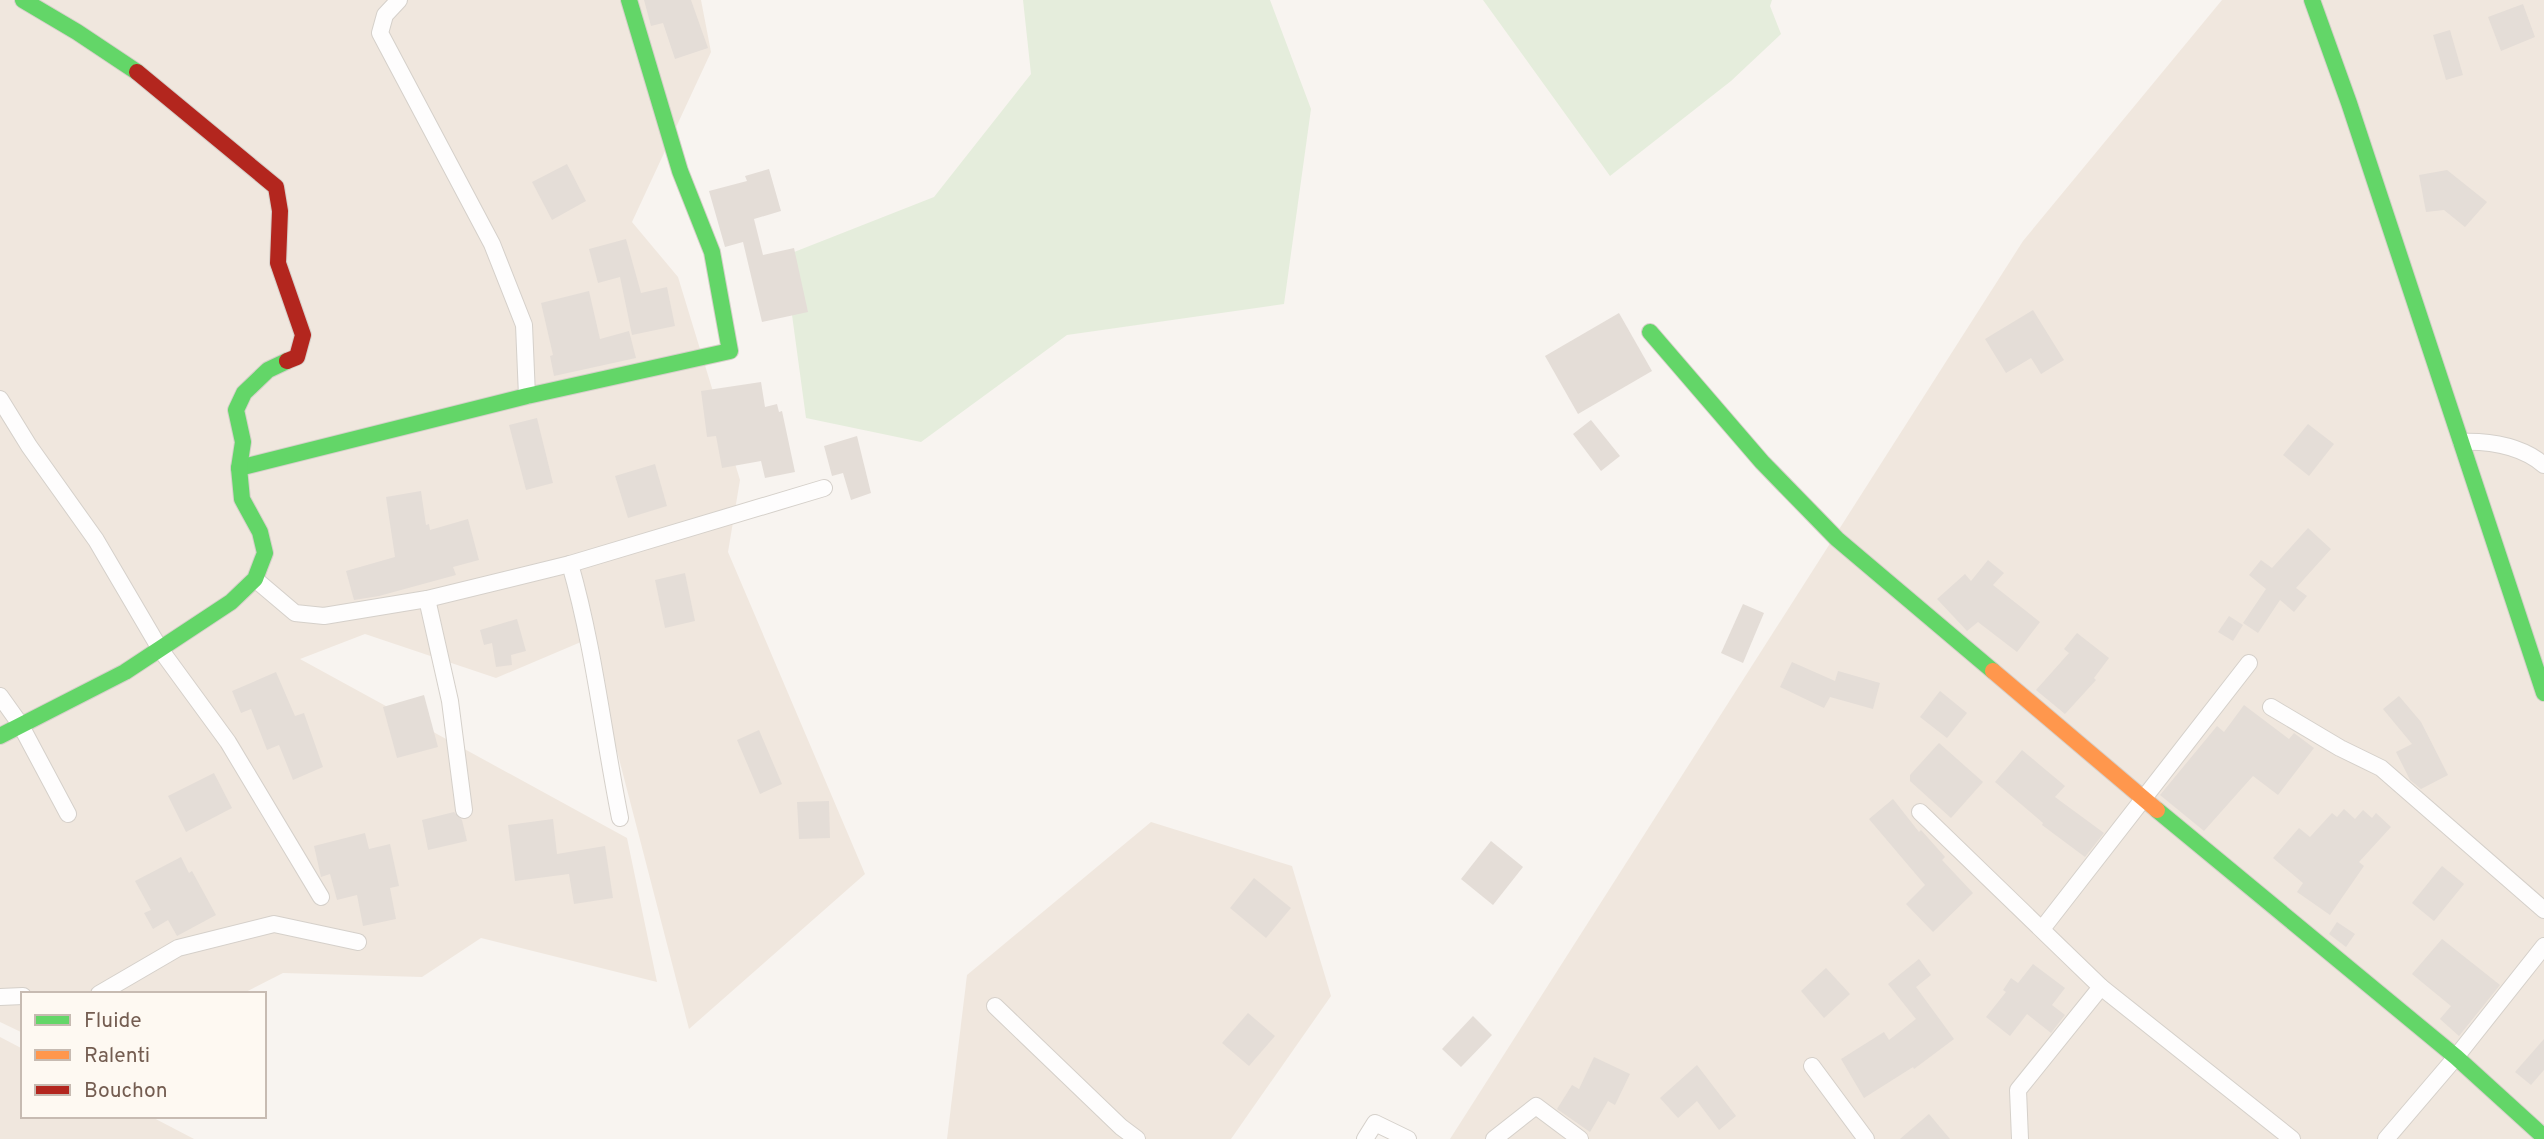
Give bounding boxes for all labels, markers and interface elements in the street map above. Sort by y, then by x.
legend [21,992,266,1118]
text: Fluide [84,1008,142,1035]
text: Ralenti [84,1043,150,1070]
text: Bouchon [84,1078,167,1105]

